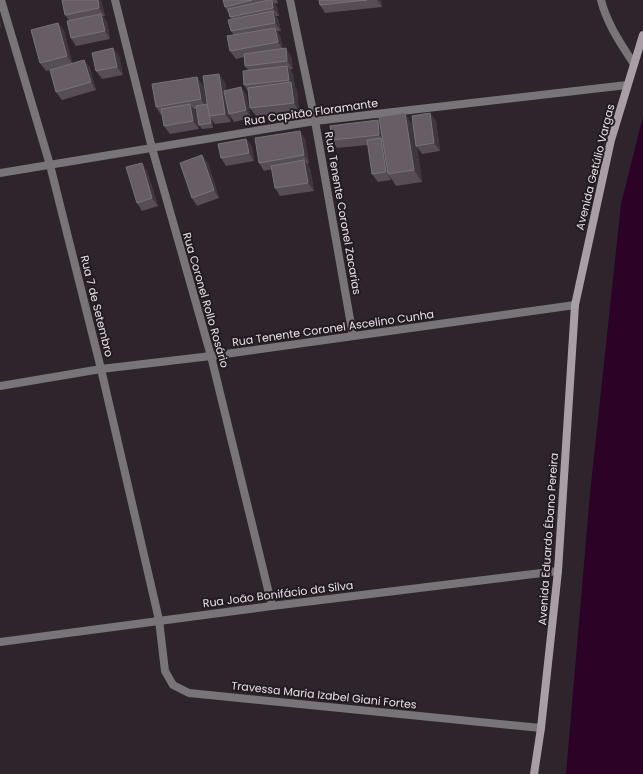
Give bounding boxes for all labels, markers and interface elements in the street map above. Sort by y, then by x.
street label: Rua Capitão Floramante [243,95,379,129]
street label: Avenida Getúlio Vargas [572,102,618,232]
street label: Rua Tenente Coronel Zacarias [321,130,365,296]
street label: Rua Coronel Rollo Rosário [179,230,233,370]
street label: Rua 7 de Setembro [77,253,117,359]
street label: Rua Tenente Coronel Ascelino Cunha [231,306,435,350]
street label: Avenida Eduardo Ébano Pereira [534,452,562,626]
street label: Rua João Bonifácio da Silva [202,577,354,611]
street label: Travessa Maria Izabel Giani Fortes [231,677,418,713]

